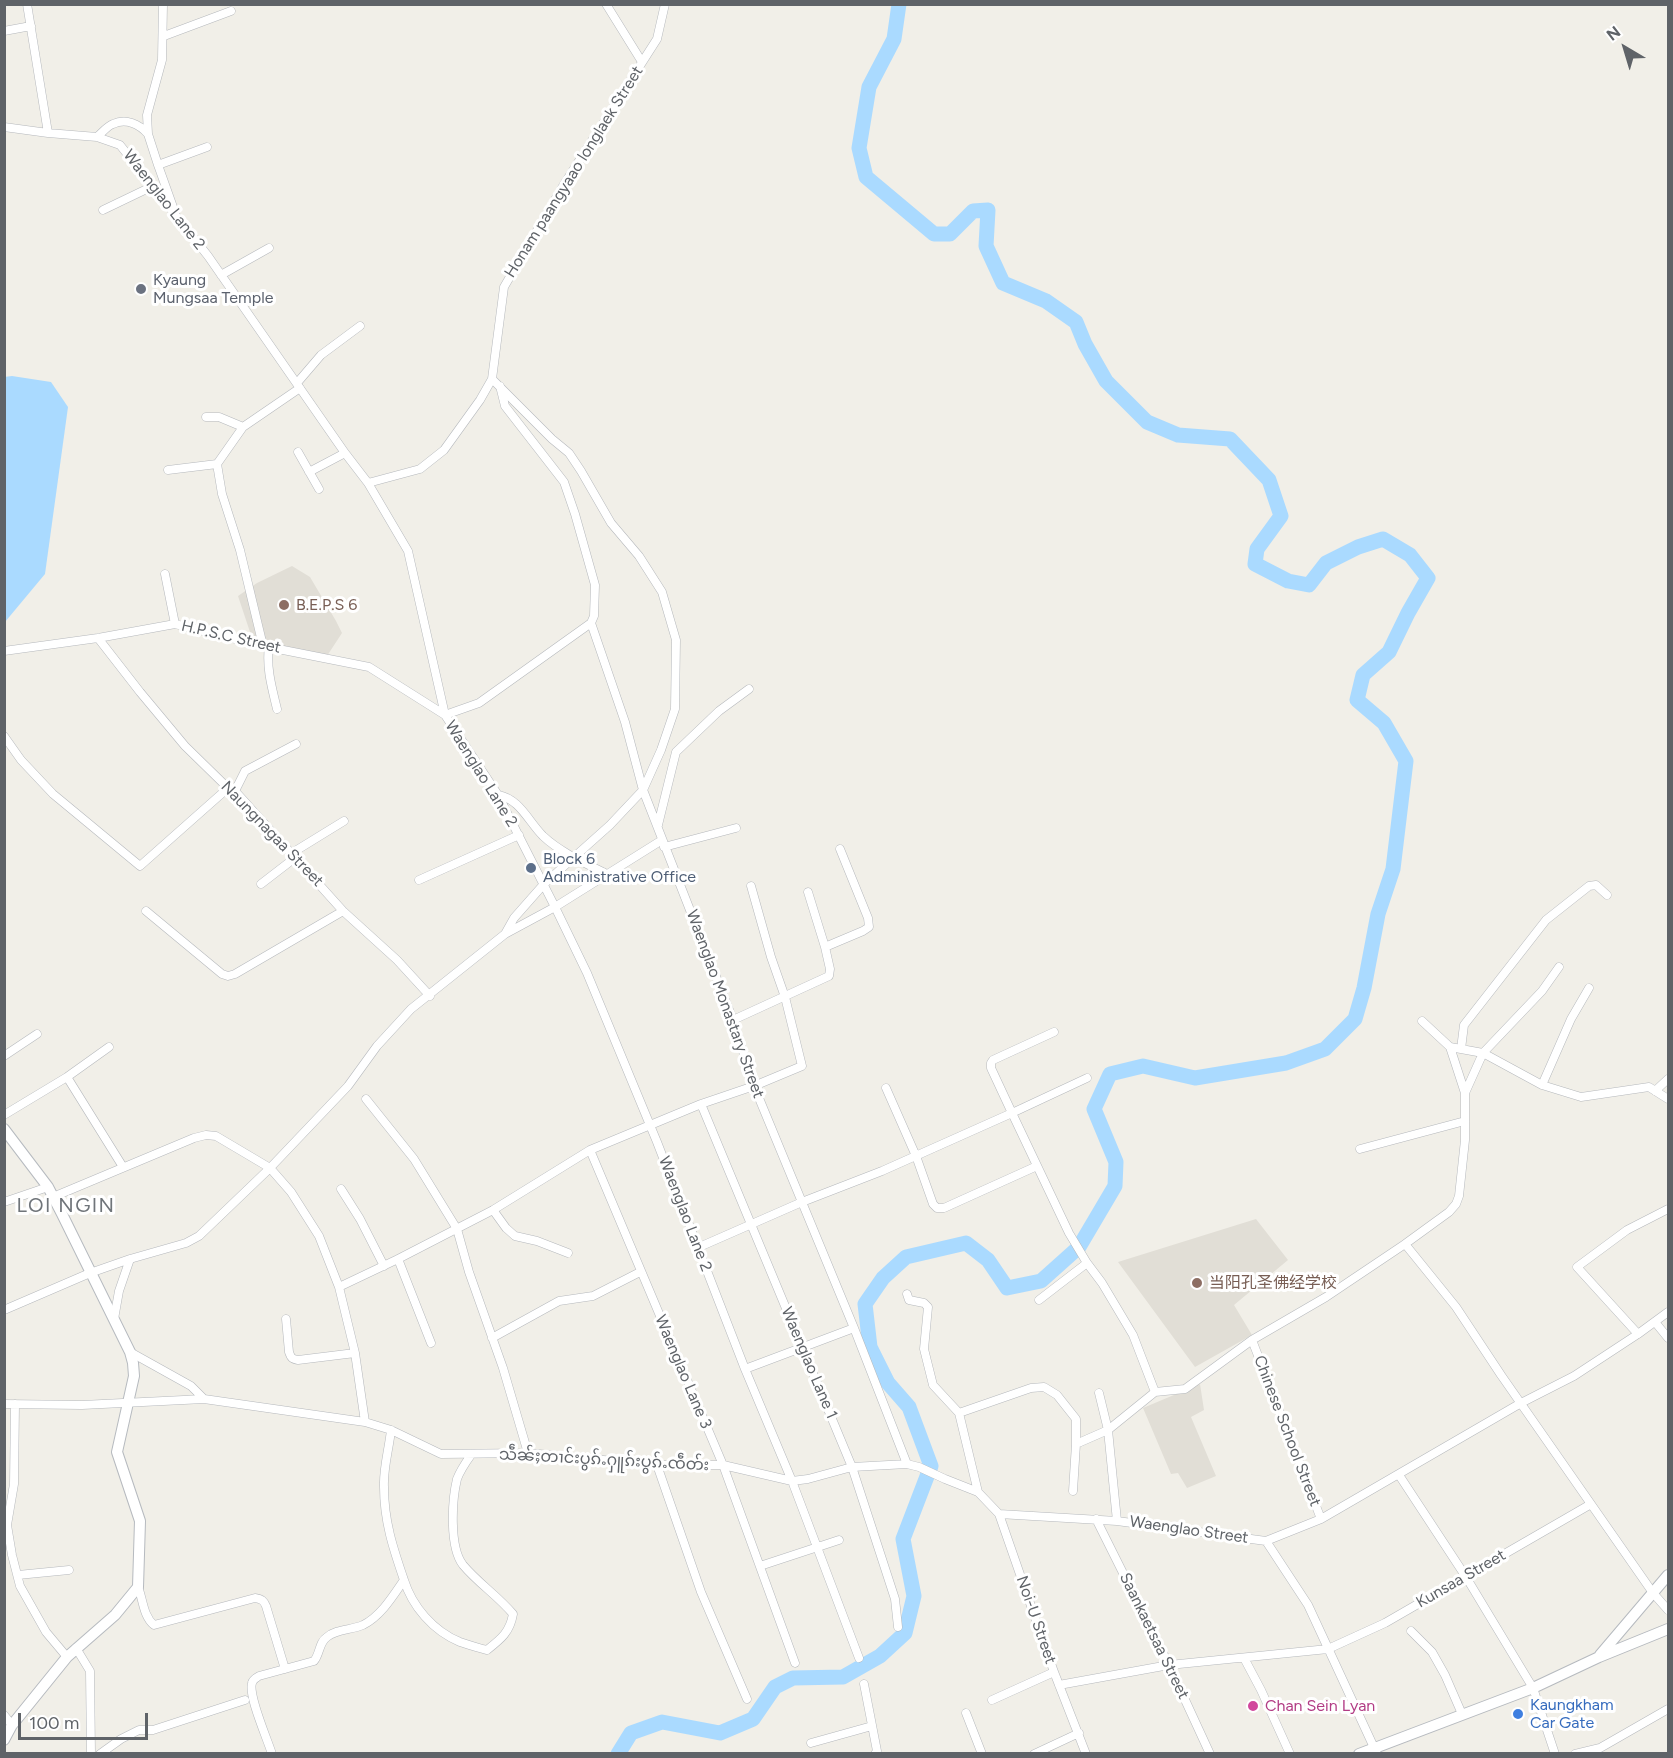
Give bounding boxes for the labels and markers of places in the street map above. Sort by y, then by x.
place label: Kyaung Mungsaa Temple [153,270,273,308]
marker: Kyaung Mungsaa Temple [134,282,148,296]
place label: B.E.P.S 6 [296,595,357,615]
marker: B.E.P.S 6 [277,598,291,612]
place label: Block 6 Administrative Office [543,849,696,887]
marker: Block 6 Administrative Office [524,861,538,875]
place label: 当阳孔圣佛经学校 [1209,1273,1337,1293]
marker: 当阳孔圣佛经学校 [1190,1276,1204,1290]
place label: Kaungkham Car Gate [1530,1695,1613,1733]
place label: Chan Sein Lyan [1265,1696,1375,1716]
marker: Chan Sein Lyan [1246,1699,1260,1713]
marker: Kaungkham Car Gate [1511,1707,1525,1721]

